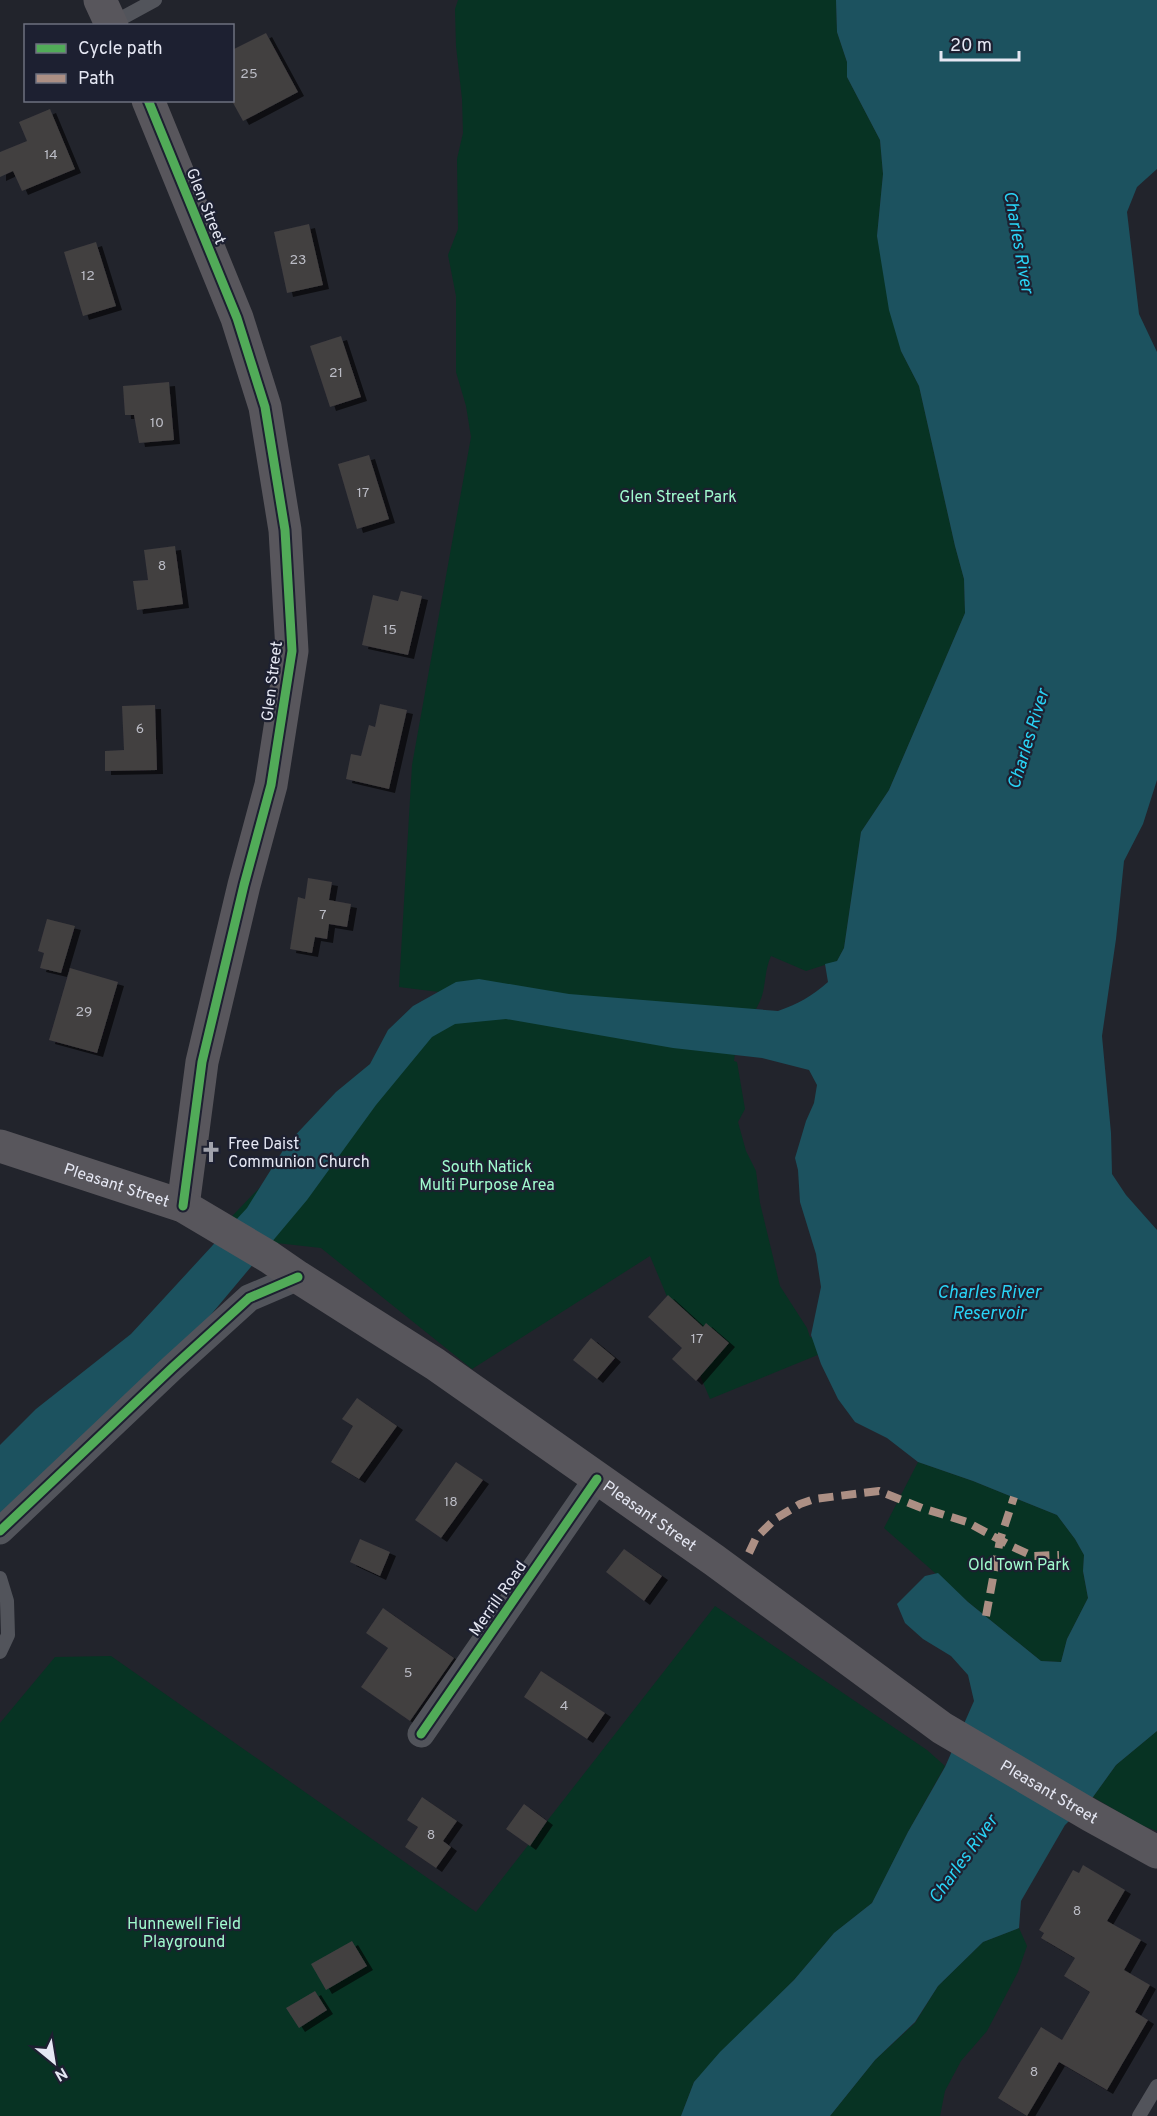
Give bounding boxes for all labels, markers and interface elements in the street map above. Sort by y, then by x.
legend [24,24,234,102]
scale bar [941,24,1019,62]
text: 20 m [950,35,992,58]
text: Cycle path [78,38,163,61]
house number: 25 [240,66,258,83]
text: Path [78,68,115,91]
house number: 14 [44,147,58,164]
street label: Glen Street [181,166,230,248]
water label: Charles River [997,189,1038,297]
house number: 23 [290,252,307,269]
house number: 12 [81,268,95,285]
house number: 21 [329,365,343,382]
house number: 10 [150,415,164,432]
house number: 17 [357,485,369,502]
park label: Glen Street Park [619,488,737,508]
house number: 8 [158,558,166,575]
house number: 15 [383,622,397,639]
street label: Glen Street [258,640,288,723]
water label: Charles River [1003,684,1056,792]
house number: 6 [136,721,144,738]
house number: 7 [319,907,327,924]
house number: 29 [76,1004,92,1021]
place label: Free Daist Communion Church [228,1135,370,1173]
church icon: Free Daist Communion Church [199,1140,223,1164]
park label: South Natick Multi Purpose Area [419,1158,555,1196]
street label: Pleasant Street [61,1160,172,1213]
water label: Charles River Reservoir [937,1282,1043,1326]
house number: 17 [691,1331,703,1348]
street label: Pleasant Street [598,1477,700,1557]
house number: 18 [444,1494,458,1511]
park label: Old Town Park [968,1556,1070,1576]
street label: Merrill Road [465,1558,532,1641]
house number: 5 [404,1665,412,1682]
house number: 4 [560,1698,568,1715]
street label: Pleasant Street [996,1756,1101,1829]
water label: Charles River [924,1809,1005,1909]
house number: 8 [427,1827,435,1844]
house number: 8 [1073,1903,1081,1920]
park label: Hunnewell Field Playground [127,1915,241,1953]
north arrow [24,2032,84,2092]
text: N [51,2062,70,2085]
house number: 8 [1030,2064,1038,2081]

